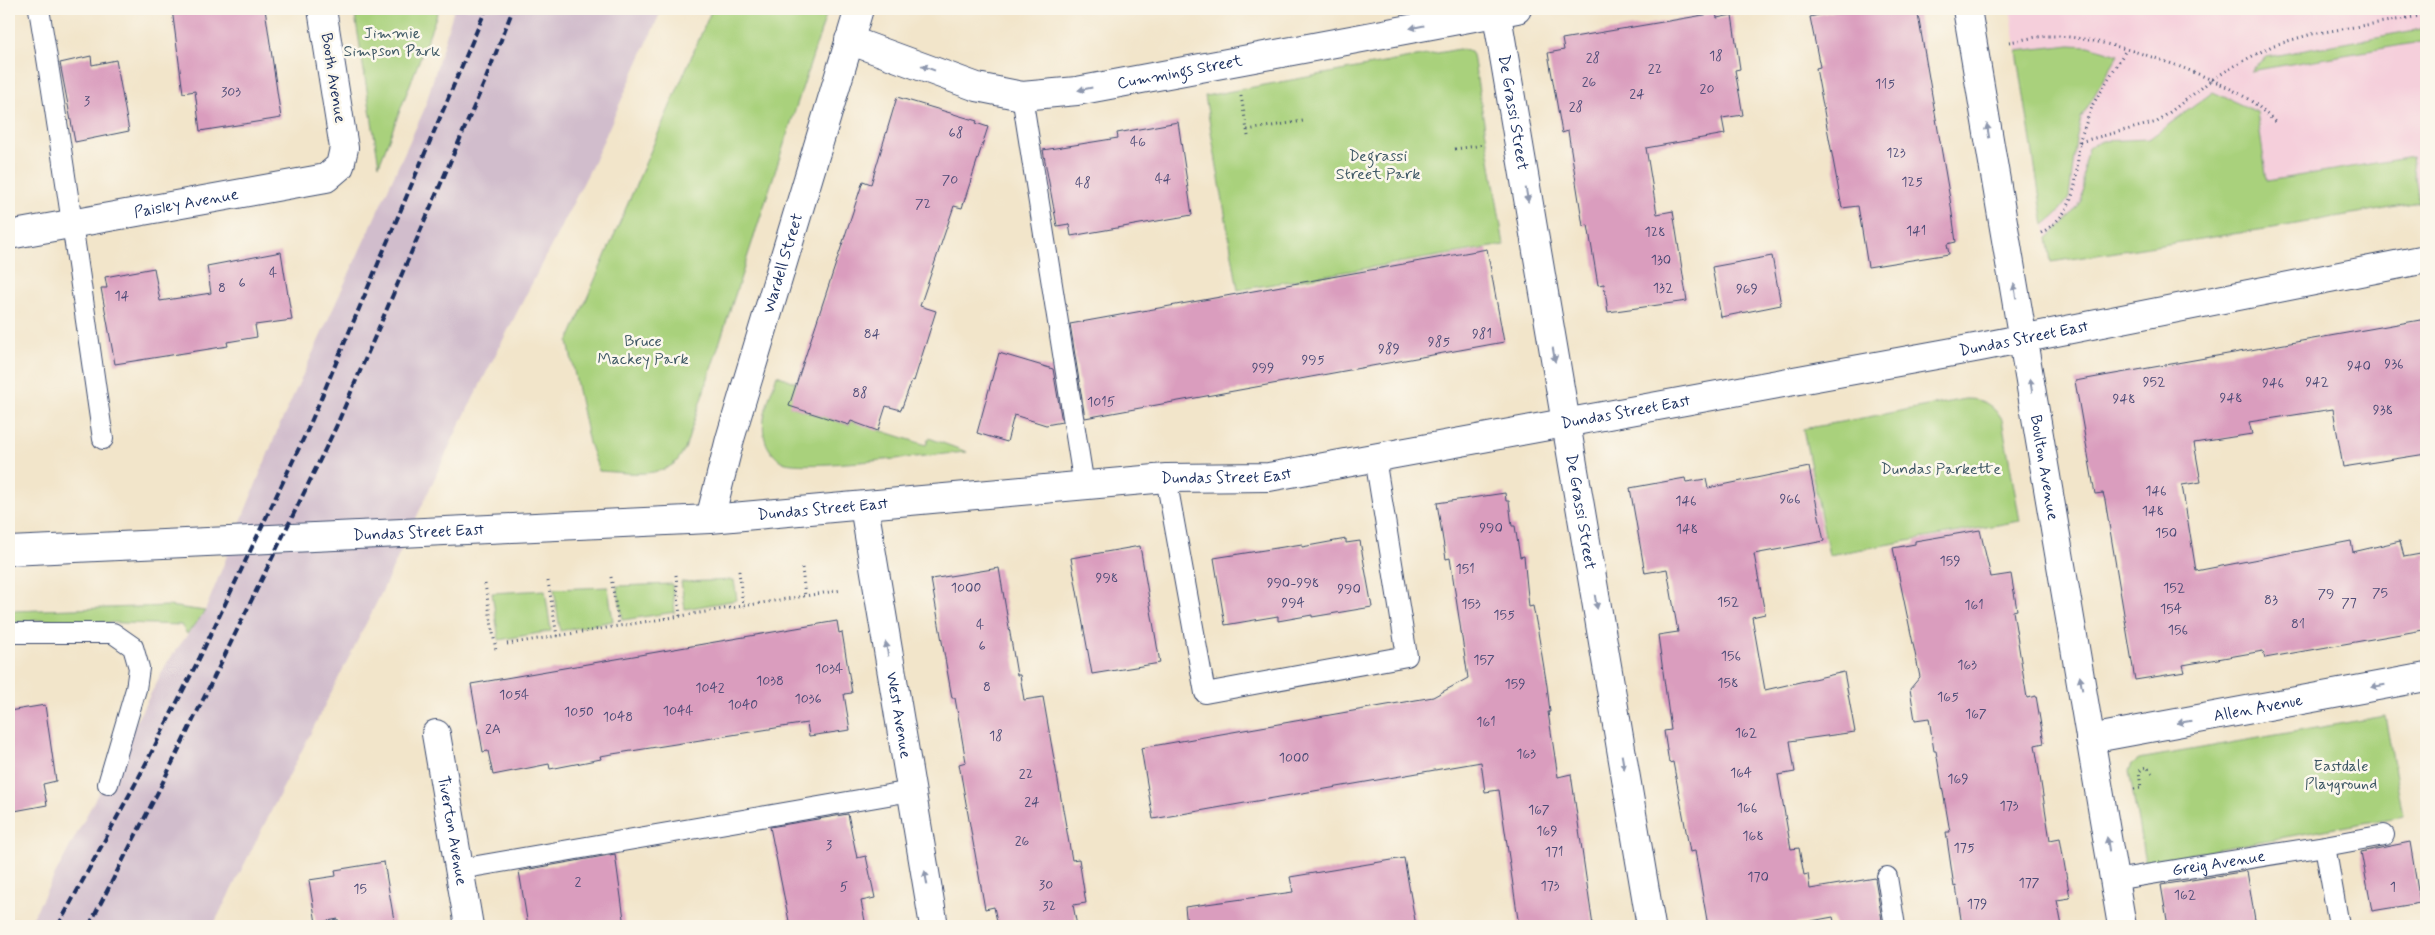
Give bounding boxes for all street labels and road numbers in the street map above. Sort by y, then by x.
street label: Booth Avenue [316,31,351,125]
street label: Cummings Street [1115,50,1245,94]
street label: De Grassi Street [1493,53,1534,172]
street label: Paisley Avenue [132,183,240,223]
street label: Wardell Street [758,210,808,316]
street label: Dundas Street East [1958,315,2090,361]
street label: Dundas Street East [1559,390,1692,434]
street label: Boulton Avenue [2025,413,2064,522]
street label: De Grassi Street [1561,453,1601,572]
street label: Dundas Street East [1161,463,1293,489]
street label: Dundas Street East [757,493,889,525]
street label: Dundas Street East [353,519,485,546]
street label: West Avenue [881,670,916,760]
street label: Allen Avenue [2212,689,2305,727]
street label: Tiverton Avenue [433,774,472,887]
street label: Greig Avenue [2171,845,2267,881]

